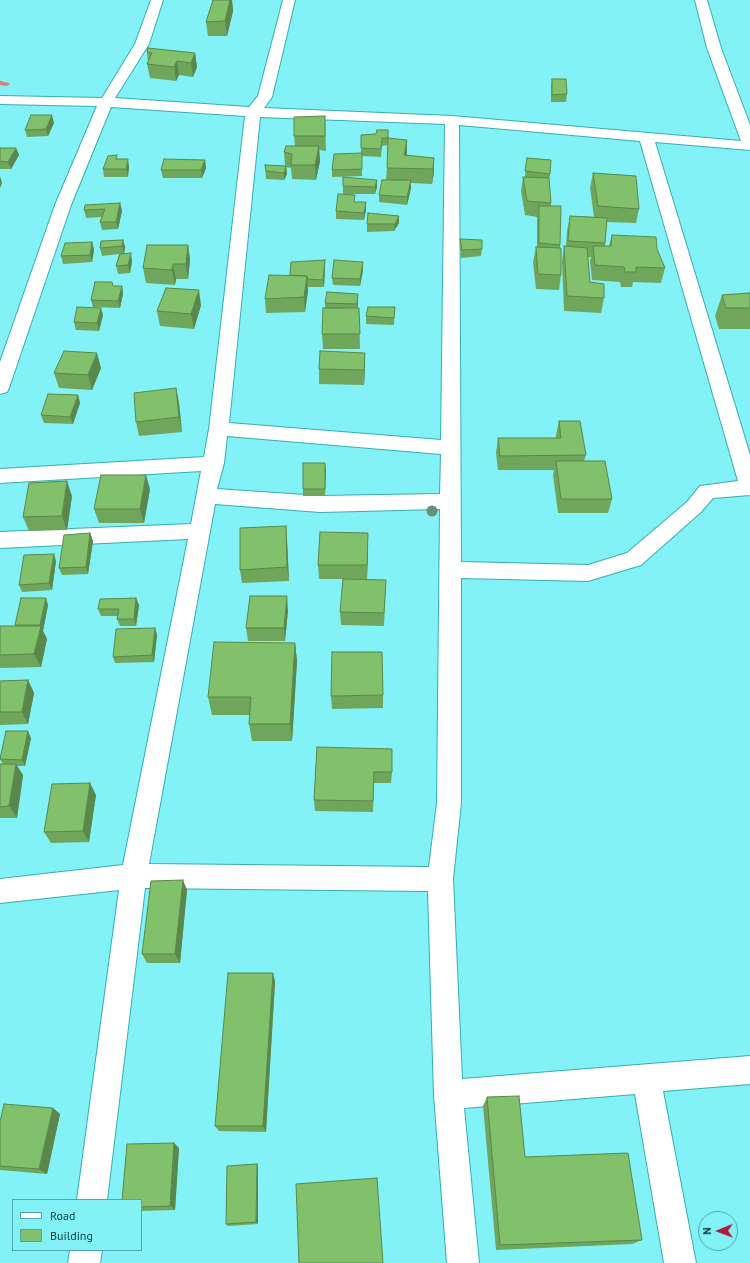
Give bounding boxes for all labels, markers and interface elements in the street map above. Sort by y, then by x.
legend [12,1199,142,1251]
text: Road [50,1208,75,1223]
north arrow [698,1211,738,1251]
text: N [700,1227,714,1235]
text: Building [50,1228,93,1243]

